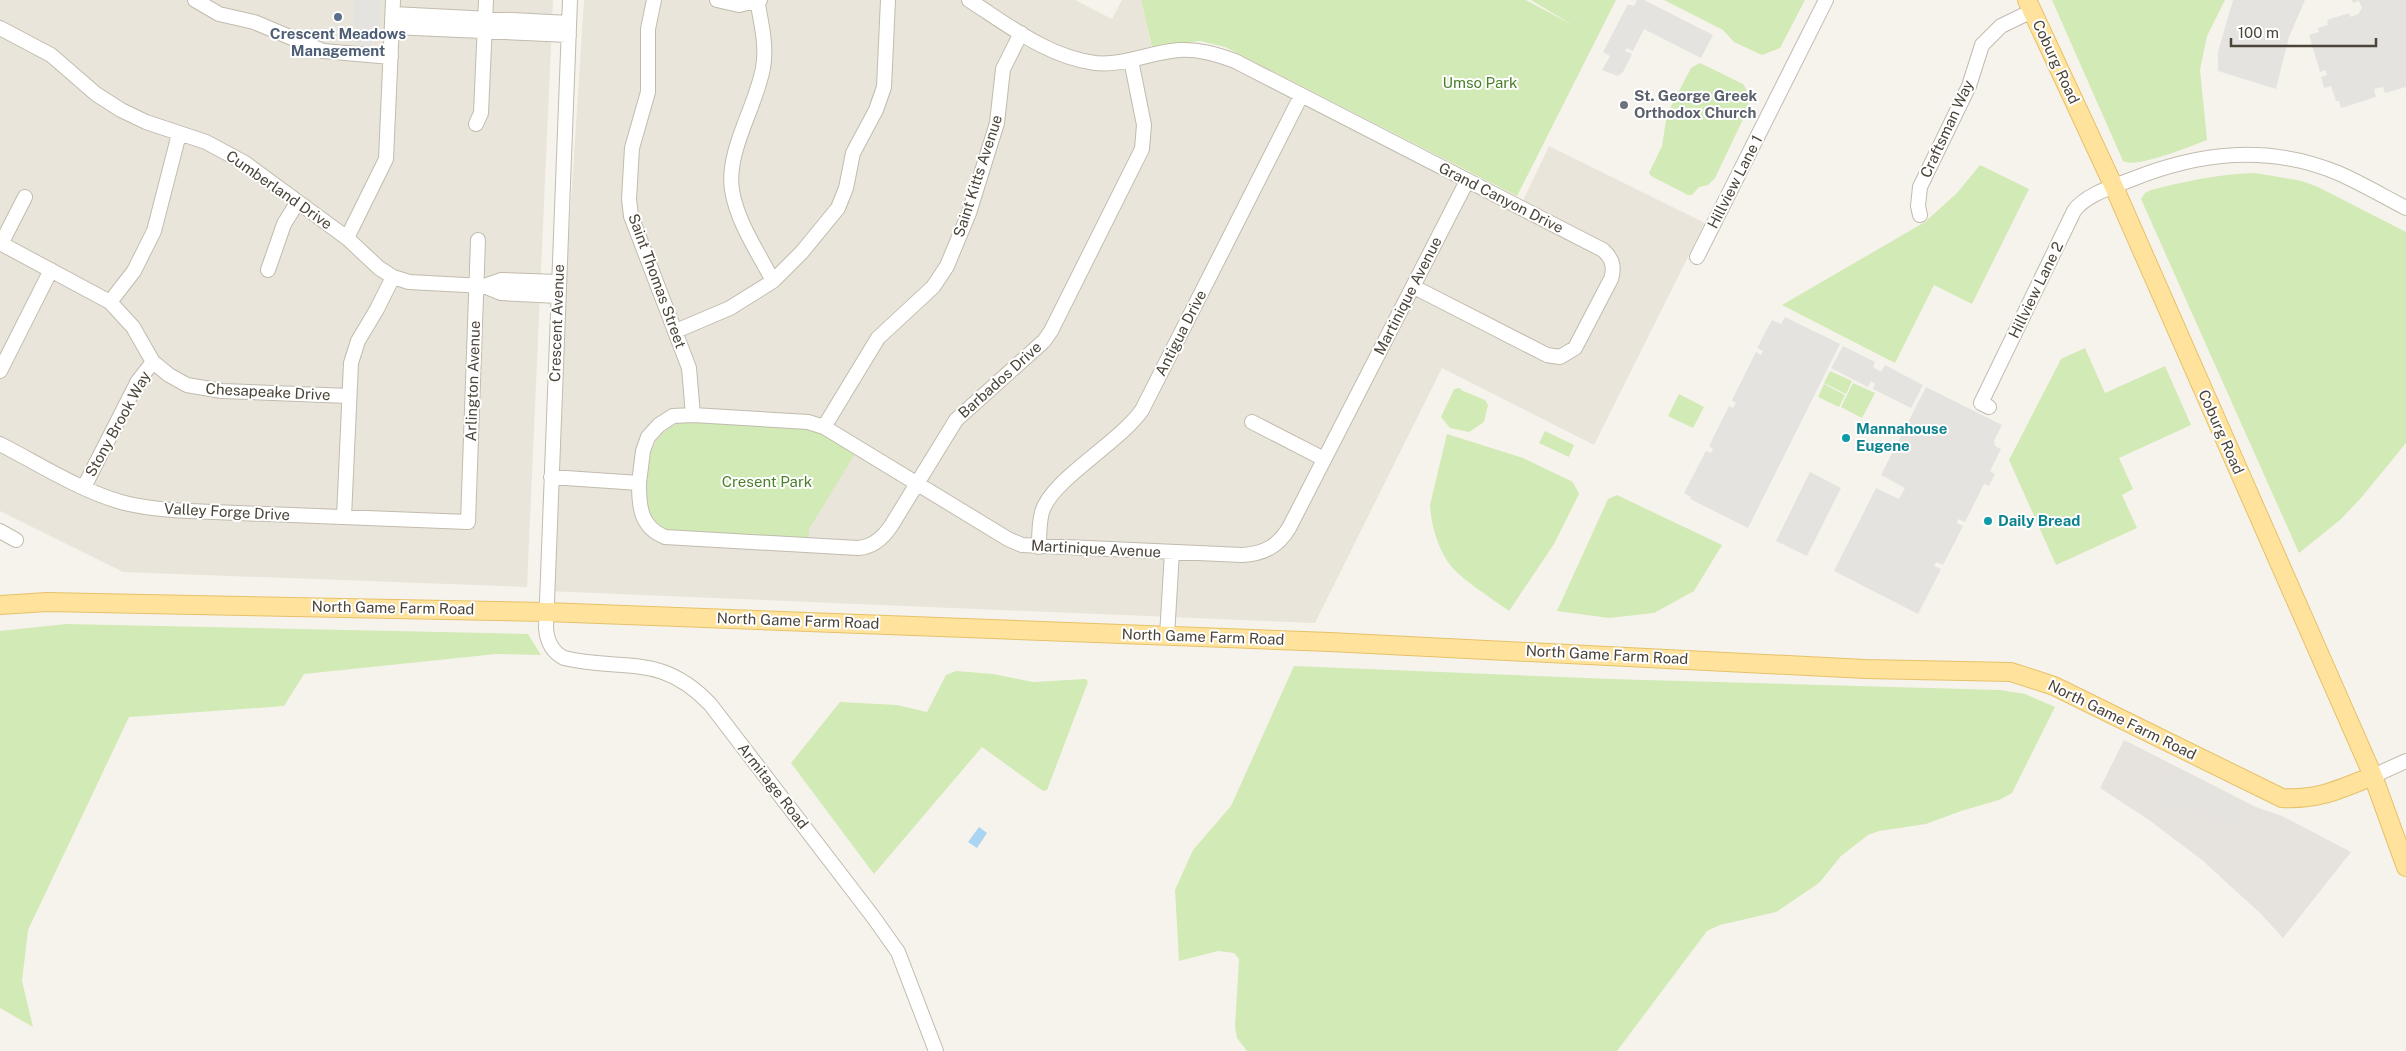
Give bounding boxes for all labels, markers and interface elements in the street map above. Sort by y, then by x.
marker: Crescent Meadows Management [332,11,344,23]
scale bar [2231,15,2376,47]
street label: Coburg Road [2030,17,2083,106]
text: 100 m [2238,24,2279,41]
place label: Crescent Meadows Management [270,25,406,59]
park label: Umso Park [1442,74,1518,91]
street label: Craftsman Way [1916,77,1977,180]
place label: St. George Greek Orthodox Church [1634,87,1758,121]
marker: St. George Greek Orthodox Church [1618,99,1630,111]
street label: Saint Kitts Avenue [950,113,1005,239]
street label: Hillview Lane 1 [1704,132,1765,231]
street label: Cumberland Drive [223,147,335,232]
street label: Grand Canyon Drive [1436,159,1566,236]
street label: Saint Thomas Street [625,211,690,351]
street label: Martinique Avenue [1370,234,1445,358]
street label: Hillview Lane 2 [2005,239,2066,341]
street label: Crescent Avenue [546,264,567,382]
street label: Antigua Drive [1152,287,1210,379]
street label: Arlington Avenue [462,320,483,442]
street label: Barbados Drive [955,338,1045,421]
street label: Stony Brook Way [81,368,154,480]
street label: Chesapeake Drive [205,380,331,403]
street label: Coburg Road [2195,387,2248,477]
place label: Mannahouse Eugene [1856,420,1947,454]
marker: Mannahouse Eugene [1840,432,1852,444]
park label: Cresent Park [722,473,812,490]
street label: Valley Forge Drive [164,500,290,523]
place label: Daily Bread [1998,512,2080,529]
marker: Daily Bread [1982,515,1994,527]
street label: Martinique Avenue [1030,537,1162,560]
street label: North Game Farm Road [311,598,475,617]
street label: North Game Farm Road [716,609,880,632]
street label: North Game Farm Road [1121,625,1285,648]
street label: North Game Farm Road [1525,642,1689,667]
street label: North Game Farm Road [2045,676,2199,763]
street label: Armitage Road [735,740,812,832]

